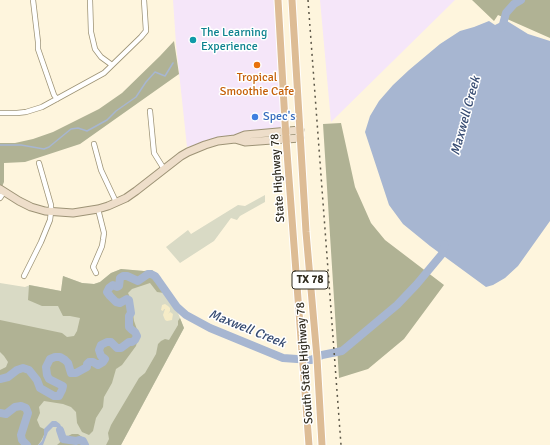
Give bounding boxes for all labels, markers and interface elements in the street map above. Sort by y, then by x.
place label: The Learning Experience [201,26,267,54]
marker: The Learning Experience [188,35,198,45]
marker: Tropical Smoothie Cafe [252,60,262,70]
place label: Tropical Smoothie Cafe [220,71,294,99]
water label: Maxwell Creek [448,75,484,157]
place label: Spec's [263,110,295,124]
marker: Spec's [250,112,260,122]
street label: State Highway 78 [268,133,288,223]
road number: TX 78 [292,271,328,289]
street label: South State Highway 78 [294,302,316,424]
water label: Maxwell Creek [206,307,288,351]

